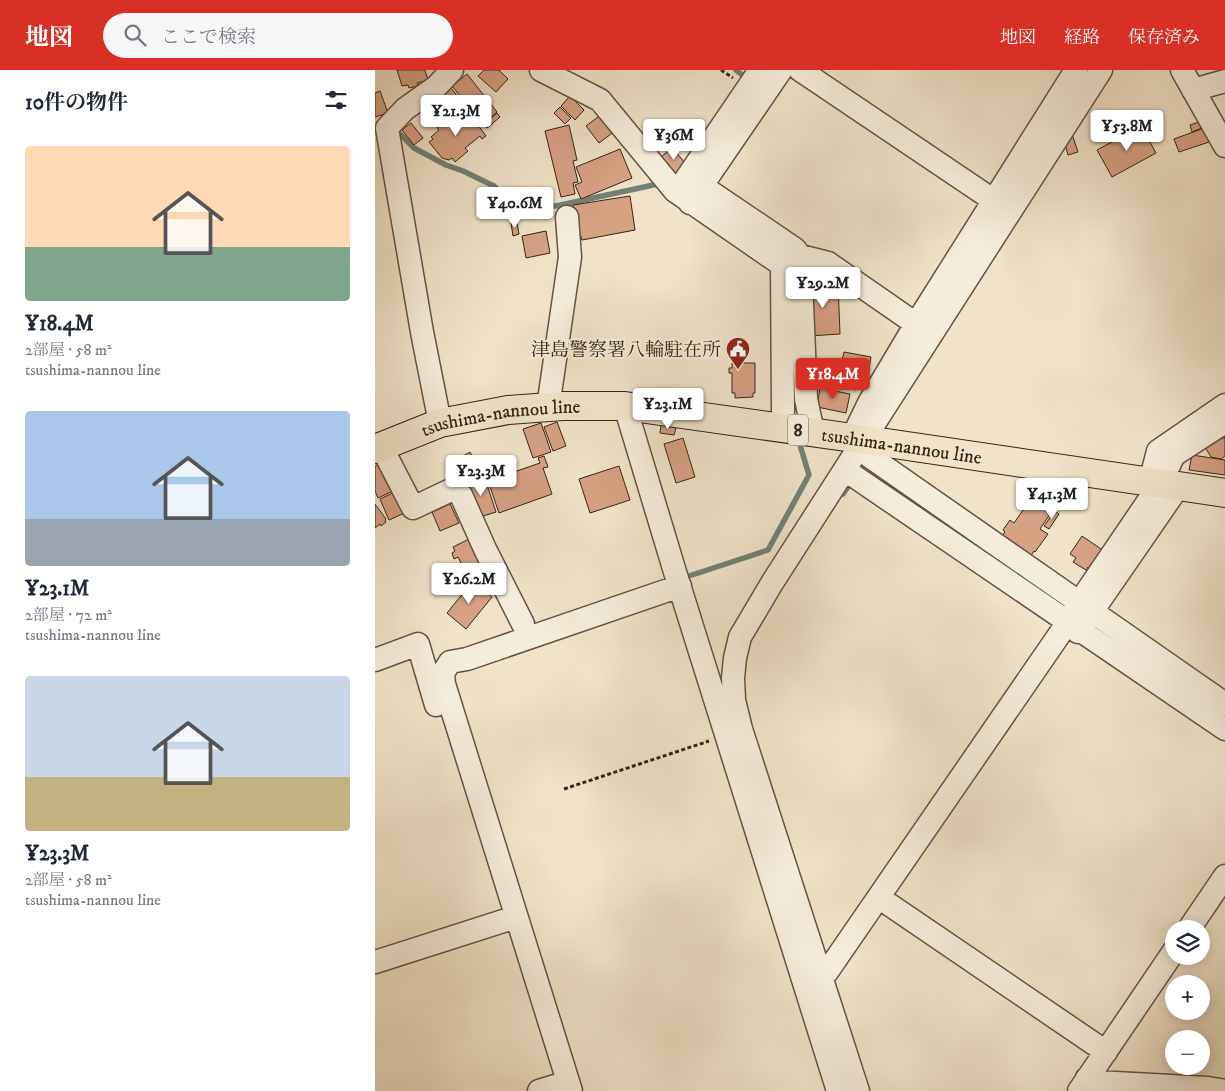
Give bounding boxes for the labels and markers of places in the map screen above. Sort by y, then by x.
pin: ¥21.3M [415,94,497,137]
pin: ¥53.8M [1086,109,1168,152]
pin: ¥36M [644,118,704,161]
pin: ¥40.6M [474,186,556,229]
pin: ¥29.2M [782,266,864,309]
public building icon: 津島警察署八輪駐在所 [725,336,751,370]
place label: 津島警察署八輪駐在所 [531,339,721,362]
pin: ¥18.4M [792,358,874,400]
pin: ¥23.1M [627,388,709,430]
pin: ¥23.3M [440,454,522,497]
pin: ¥41.3M [1011,478,1093,520]
pin: ¥26.2M [428,562,510,605]

